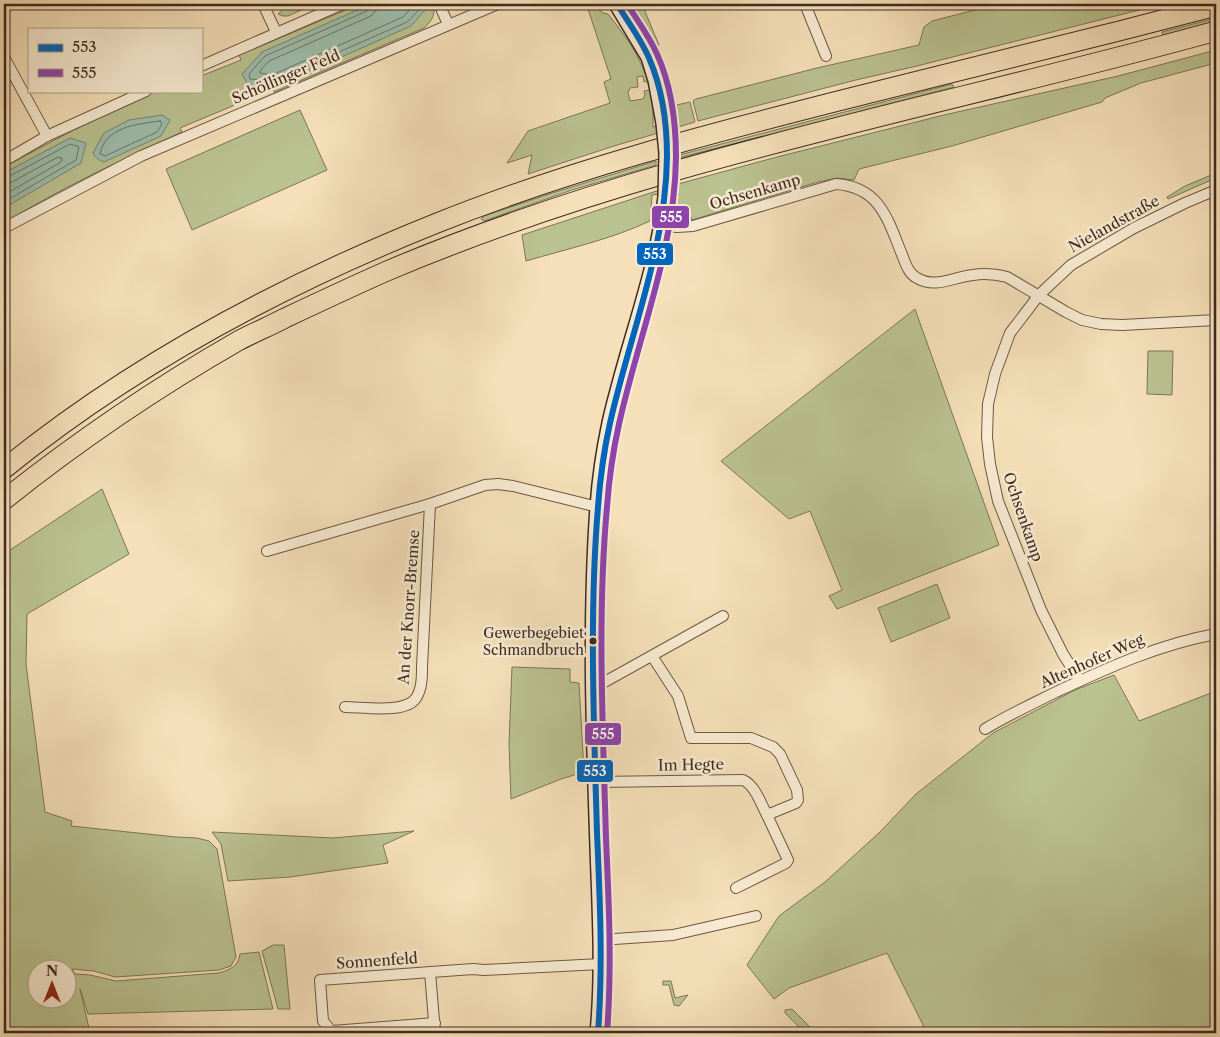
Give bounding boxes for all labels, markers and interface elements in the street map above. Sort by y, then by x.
legend [28,28,202,92]
text: 553 [72,37,97,56]
street label: Schöllinger Feld [229,45,343,108]
text: 555 [72,63,96,82]
street label: Ochsenkamp [707,169,802,214]
street label: Nielandstraße [1065,191,1162,256]
line badge: 555 [651,205,690,229]
text: 555 [659,208,683,226]
line badge: 553 [636,242,674,266]
text: 553 [643,245,667,263]
street label: Ochsenkamp [999,470,1048,564]
street label: An der Knorr-Bremse [394,529,423,686]
place label: Gewerbegebiet Schmandbruch [483,624,584,659]
street label: Altenhofer Weg [1036,629,1147,692]
marker: Gewerbegebiet Schmandbruch [588,636,598,646]
line badge: 555 [584,722,622,746]
text: 555 [591,725,615,743]
street label: Im Hegte [658,754,724,775]
line badge: 553 [576,759,614,783]
text: 553 [583,762,607,780]
street label: Sonnenfeld [335,948,418,973]
north arrow [28,960,78,1010]
text: N [46,962,58,980]

